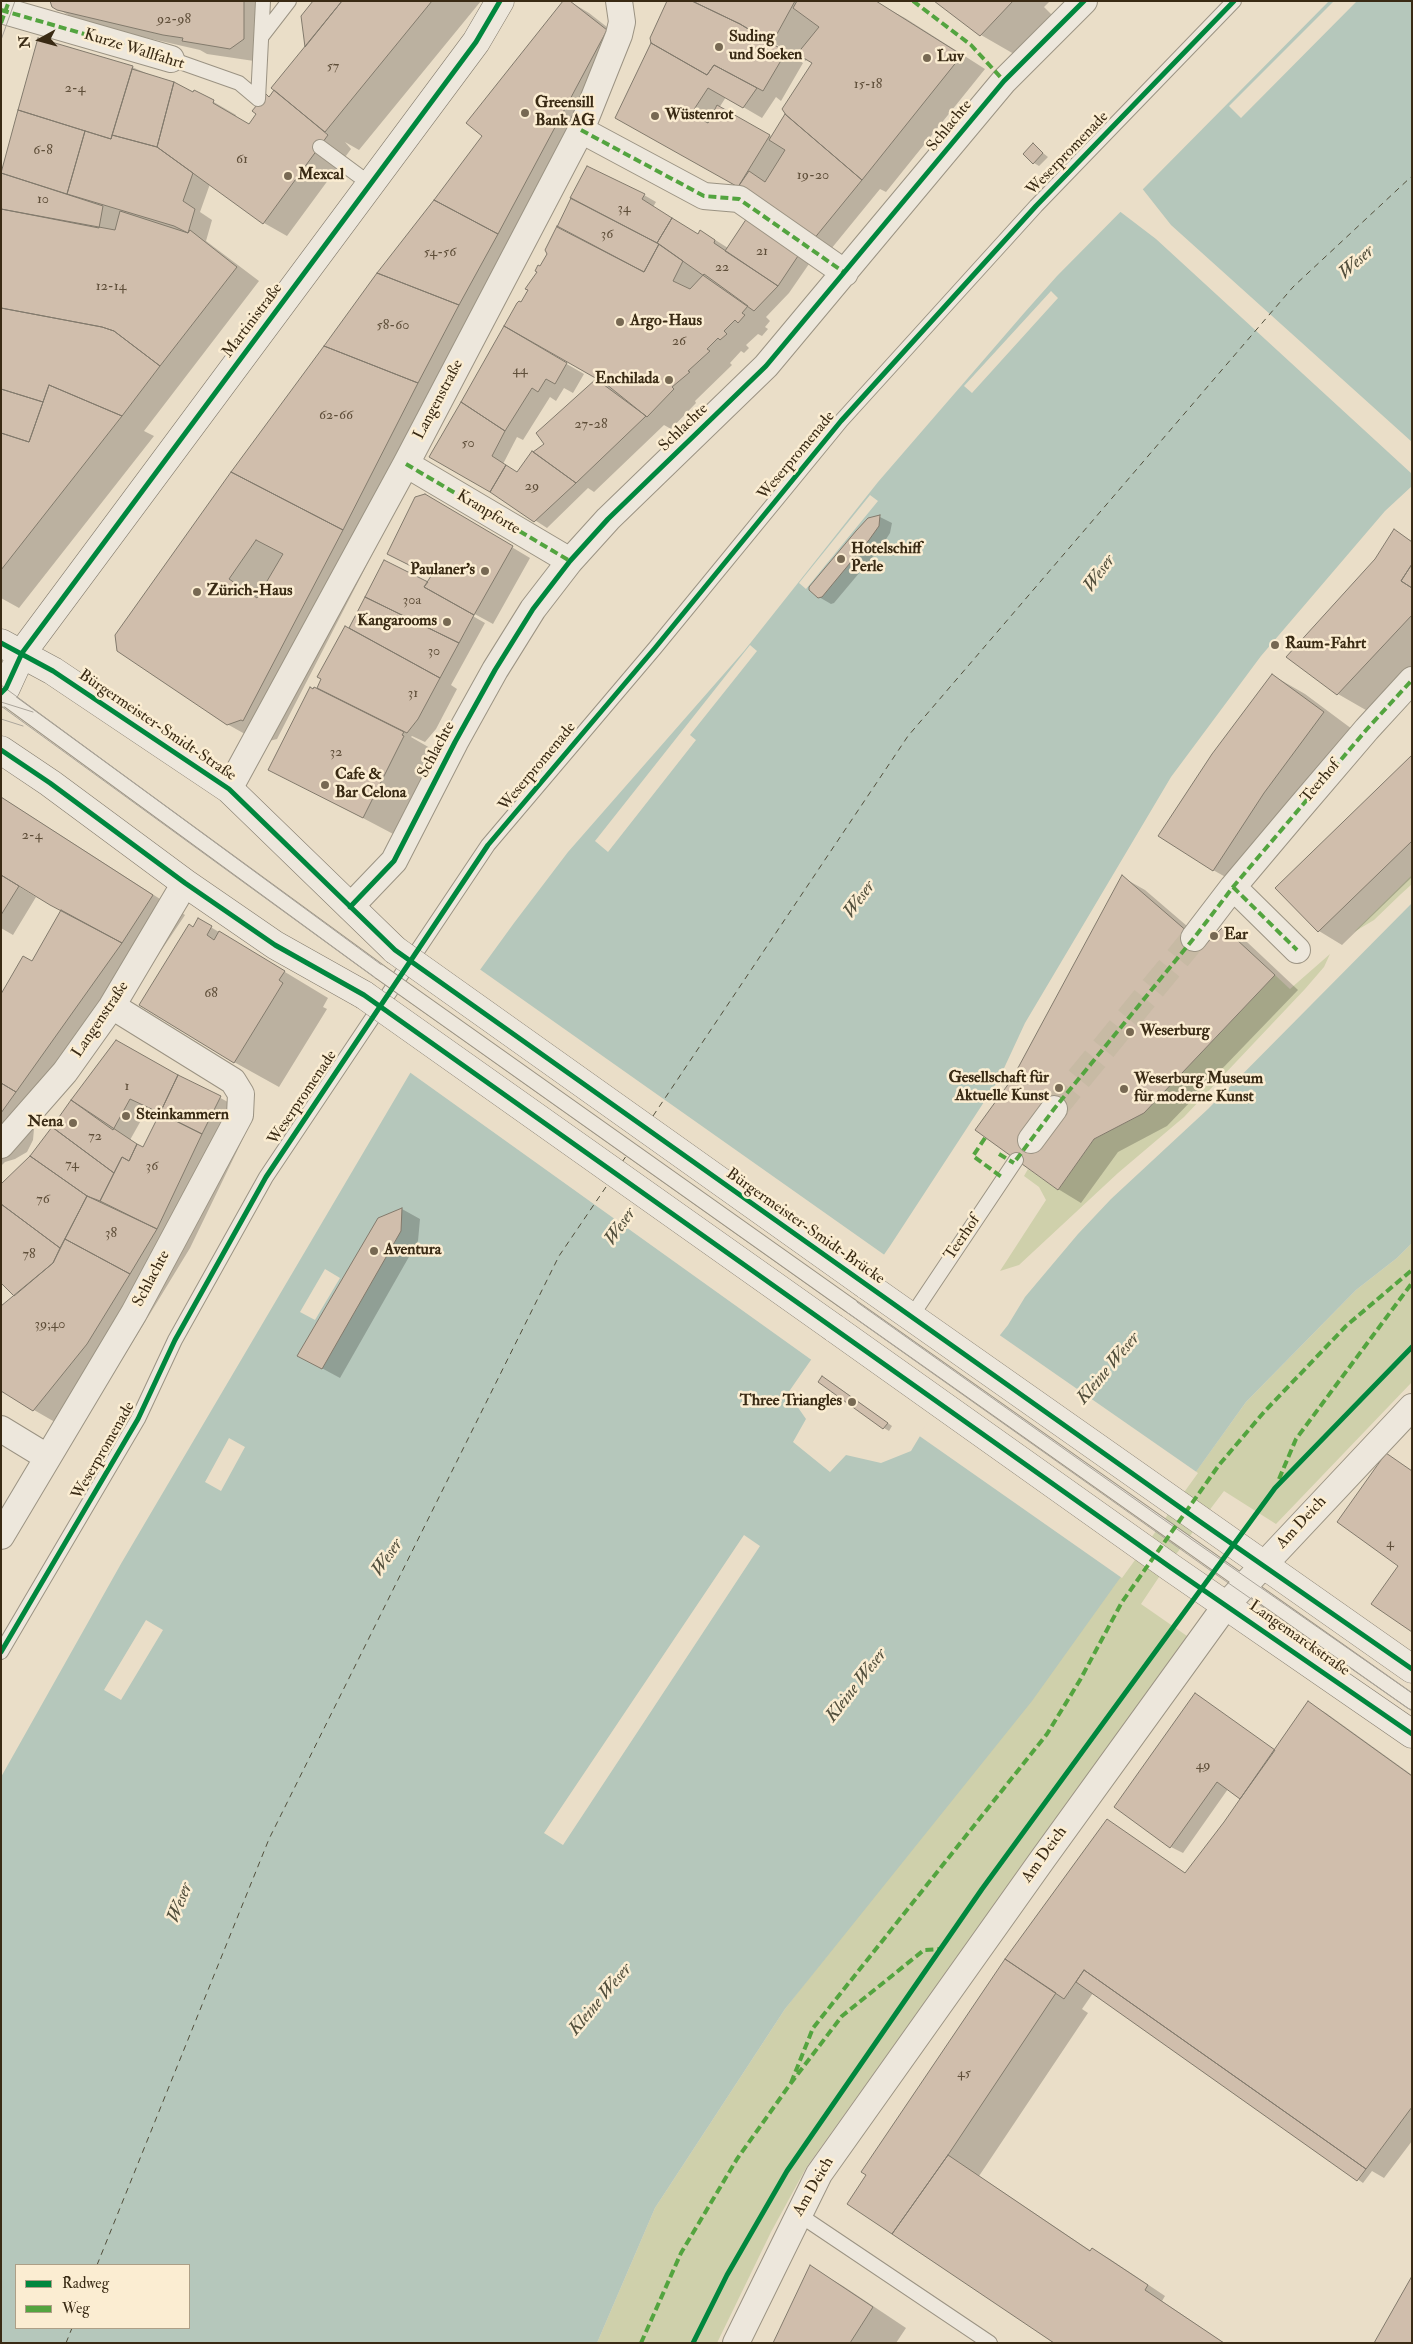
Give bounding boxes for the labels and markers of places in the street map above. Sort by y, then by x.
place label: Suding und Soeken [729,28,802,66]
marker: Suding und Soeken [713,41,725,53]
place label: Luv [937,48,964,68]
marker: Luv [921,52,933,64]
place label: Greensill Bank AG [535,94,595,132]
place label: Wüstenrot [665,106,733,126]
marker: Greensill Bank AG [519,107,531,119]
marker: Wüstenrot [649,110,661,122]
place label: Mexcal [298,166,344,186]
marker: Mexcal [282,170,294,182]
place label: Argo-Haus [630,312,702,332]
marker: Argo-Haus [614,316,626,328]
place label: Enchilada [595,370,659,390]
marker: Enchilada [663,374,675,386]
place label: Hotelschiff Perle [851,540,921,578]
marker: Hotelschiff Perle [835,553,847,565]
place label: Paulaner's [410,561,475,581]
marker: Paulaner's [479,565,491,577]
place label: Zürich-Haus [207,582,292,602]
marker: Zürich-Haus [191,586,203,598]
place label: Kangarooms [357,612,437,632]
marker: Kangarooms [441,616,453,628]
place label: Raum-Fahrt [1285,635,1366,655]
marker: Raum-Fahrt [1269,639,1281,651]
place label: Cafe & Bar Celona [335,766,406,804]
marker: Cafe & Bar Celona [319,779,331,791]
place label: Ear [1224,926,1248,946]
marker: Ear [1208,930,1220,942]
place label: Weserburg [1140,1022,1210,1042]
marker: Weserburg [1124,1026,1136,1038]
place label: Gesellschaft für Aktuelle Kunst [948,1069,1049,1107]
place label: Weserburg Museum für moderne Kunst [1134,1070,1263,1108]
marker: Gesellschaft für Aktuelle Kunst [1053,1082,1065,1094]
marker: Weserburg Museum für moderne Kunst [1118,1083,1130,1095]
place label: Steinkammern [136,1106,229,1126]
marker: Steinkammern [120,1110,132,1122]
place label: Nena [27,1113,63,1133]
marker: Nena [67,1117,79,1129]
place label: Aventura [384,1241,441,1261]
marker: Aventura [368,1245,380,1257]
place label: Three Triangles [740,1392,842,1412]
marker: Three Triangles [846,1396,858,1408]

